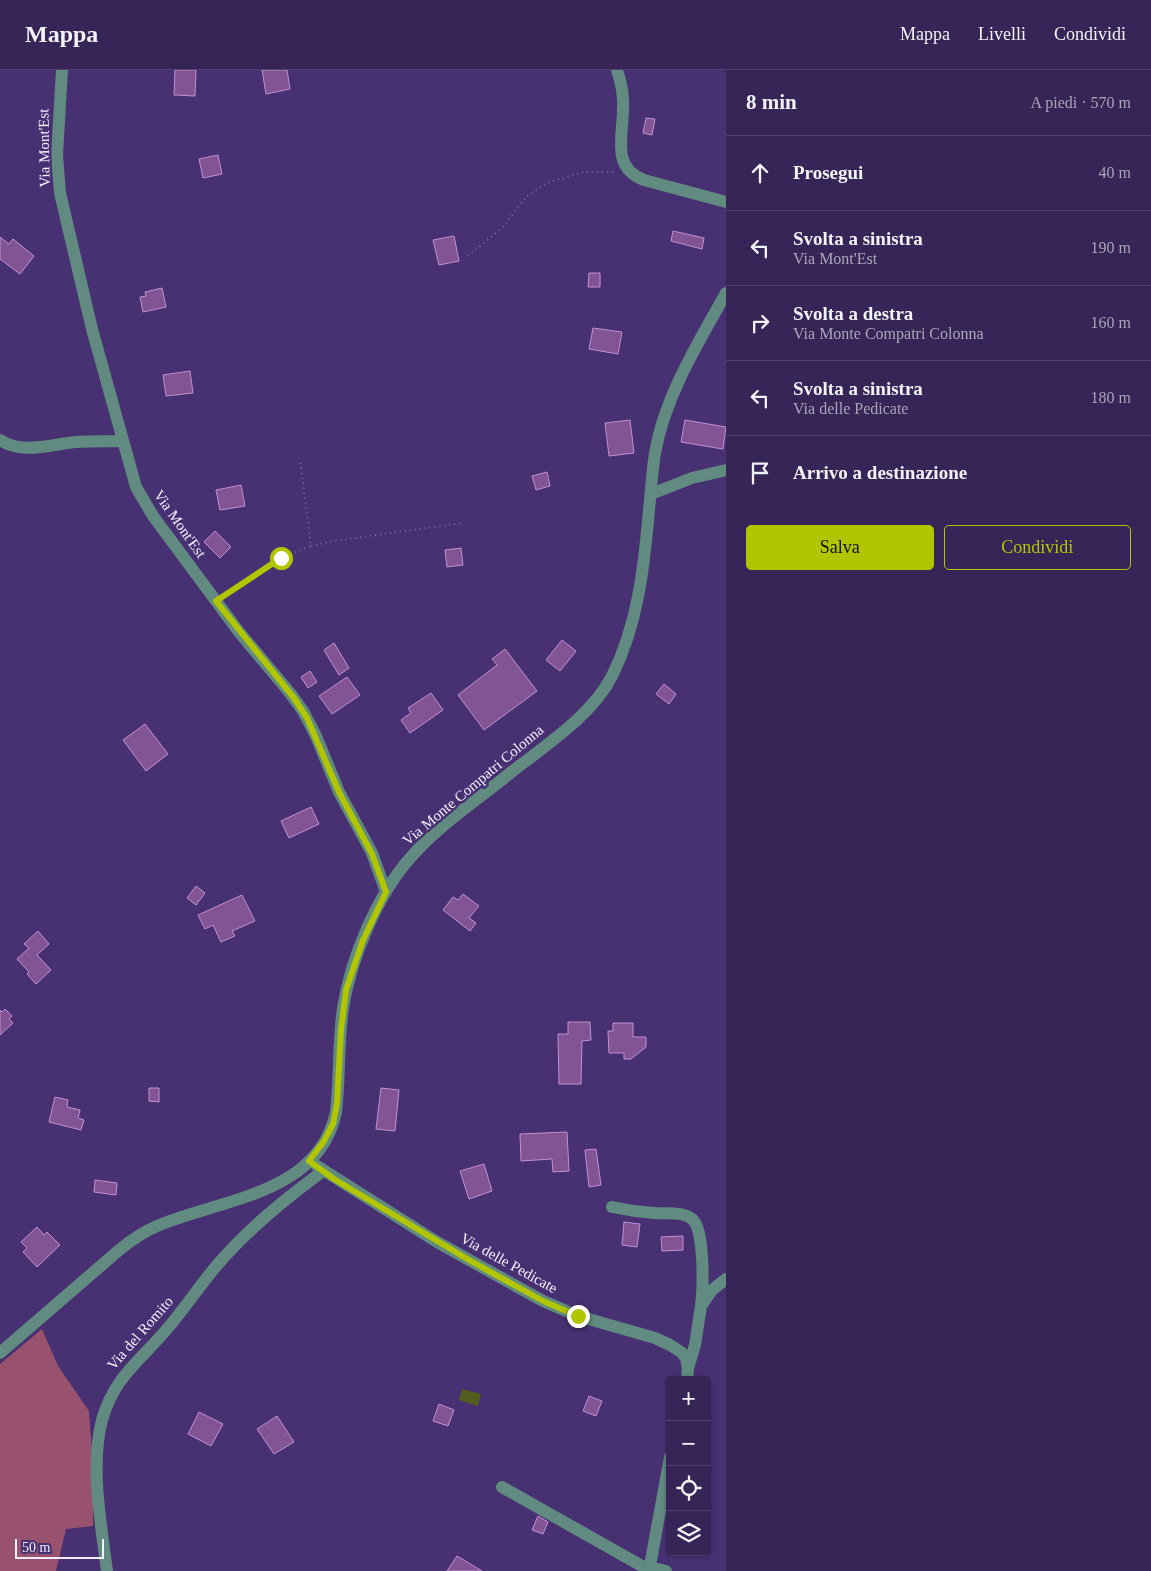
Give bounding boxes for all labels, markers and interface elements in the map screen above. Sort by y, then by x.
text: Mappa [25,21,98,47]
text: Mappa [900,24,950,44]
text: Livelli [978,24,1026,44]
text: Condividi [1054,24,1126,44]
text: 8 min [746,90,797,114]
text: A piedi · 570 m [1031,94,1131,111]
street label: Via Mont'Est [35,108,53,188]
icon: ahead [746,159,774,187]
text: Prosegui [793,162,863,183]
text: 40 m [1099,164,1131,181]
text: Svolta a sinistra [793,228,923,249]
icon: left [746,234,774,262]
text: 190 m [1091,239,1131,256]
text: Via Mont'Est [793,250,877,267]
text: Svolta a destra [793,303,913,324]
icon: right [746,309,774,337]
text: 160 m [1091,314,1131,331]
text: Via Monte Compatri Colonna [793,325,984,342]
text: Svolta a sinistra [793,378,923,399]
icon: left [746,384,774,412]
text: 180 m [1091,389,1131,406]
text: Via delle Pedicate [793,400,908,417]
icon: arrive [746,459,774,487]
text: Arrivo a destinazione [793,462,967,483]
street label: Via Mont'Est [151,487,210,562]
button: Salva [746,525,934,570]
button: Condividi [944,525,1131,570]
route start [270,547,293,570]
street label: Via Monte Compatri Colonna [399,721,547,849]
street label: Via delle Pedicate [458,1230,560,1296]
street label: Via del Romito [104,1293,176,1373]
route end [567,1305,590,1328]
map controls [666,1376,711,1556]
button: + [666,1376,711,1421]
button: − [666,1421,711,1466]
button: locate [666,1466,711,1511]
button: layers [666,1511,711,1556]
scale bar [15,1536,104,1559]
text: 50 m [22,1540,50,1555]

